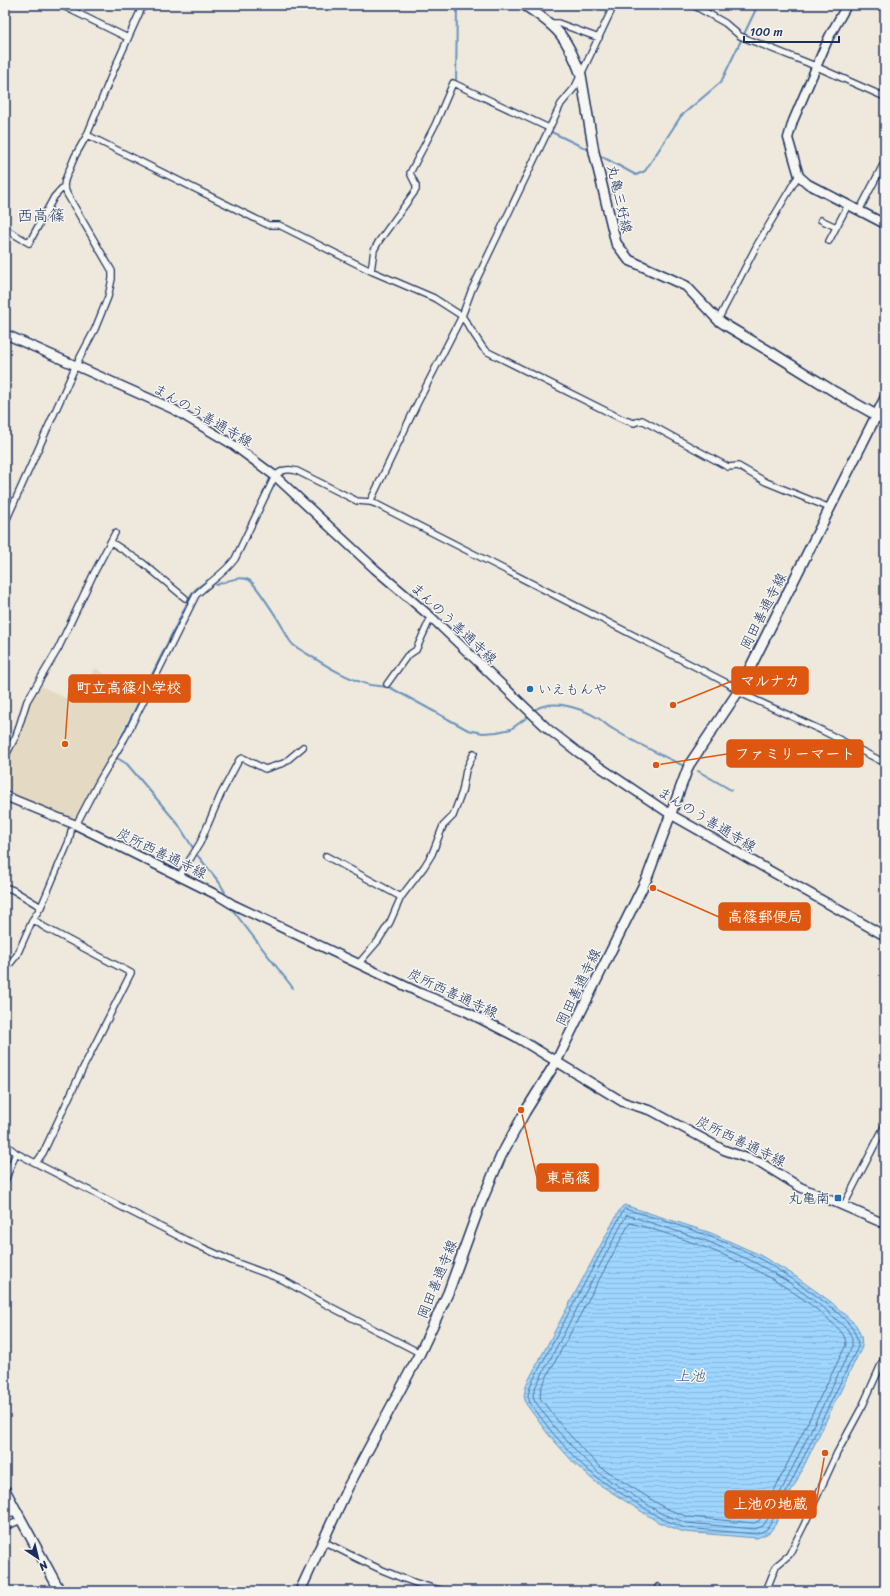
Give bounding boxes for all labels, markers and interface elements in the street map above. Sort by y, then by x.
scale bar [744,18,839,44]
text: 100 m [750,21,783,43]
street label: 丸亀三好線 [599,162,640,236]
district label: 西高篠 [17,201,65,230]
street label: まんのう善通寺線 [148,377,257,454]
street label: 岡田善通寺線 [733,568,794,654]
street label: まんのう善通寺線 [404,576,503,671]
callout: マルナカ [732,667,808,694]
text: マルナカ [740,668,800,694]
callout: 町立高篠小学校 [69,675,190,702]
text: 町立高篠小学校 [76,675,182,701]
place label: いえもんや [538,677,607,702]
marker: いえもんや [525,684,535,694]
callout: ファミリーマート [727,740,863,767]
text: ファミリーマート [735,741,855,767]
street label: まんのう善通寺線 [652,780,761,859]
street label: 炭所西善通寺線 [112,821,211,886]
callout: 高篠郵便局 [719,903,810,930]
text: 高篠郵便局 [727,904,803,930]
street label: 岡田善通寺線 [549,944,608,1030]
street label: 炭所西善通寺線 [403,961,502,1025]
street label: 炭所西善通寺線 [691,1109,790,1174]
callout: 東高篠 [537,1164,598,1191]
text: 東高篠 [545,1165,591,1191]
place label: 丸亀南 [788,1186,830,1211]
marker: 丸亀南 [833,1193,843,1203]
street label: 岡田善通寺線 [410,1236,465,1323]
water label: 上池 [675,1363,706,1389]
callout: 上池の地蔵 [725,1491,816,1518]
text: 上池の地蔵 [732,1491,808,1517]
north arrow [18,1538,58,1578]
text: N [35,1555,53,1576]

